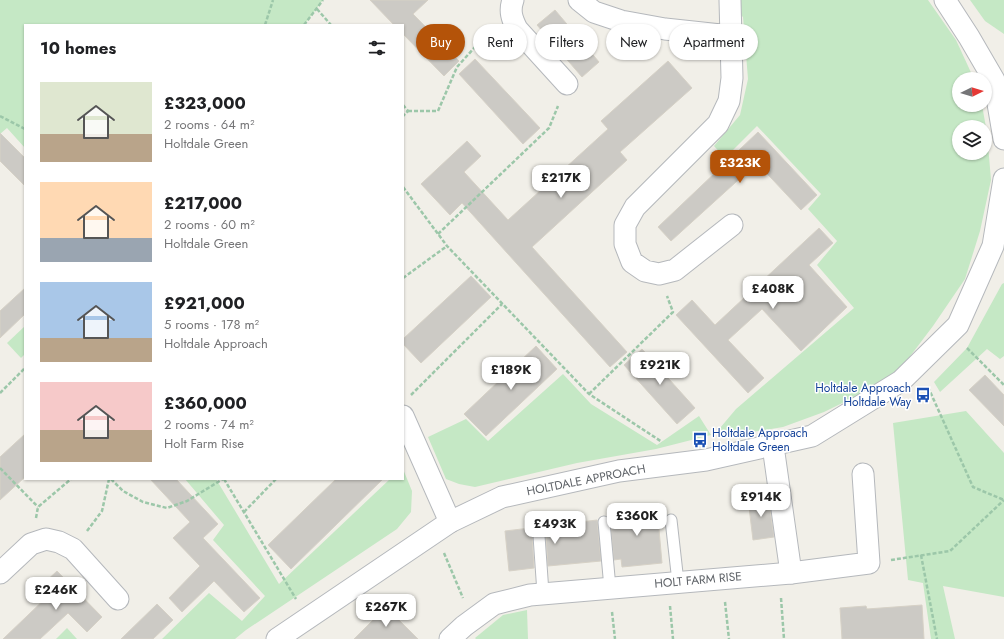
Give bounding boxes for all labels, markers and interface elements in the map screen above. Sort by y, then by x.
chip: Buy [416,24,465,60]
chip: Rent [473,24,527,60]
chip: Filters [535,24,598,60]
chip: New [606,24,661,60]
chip: Apartment [669,24,758,60]
text: 10 homes [40,36,116,60]
icon: filters [366,37,388,59]
north arrow [952,72,992,112]
map controls [952,72,992,160]
text: £323,000 [164,91,246,115]
icon: home [72,98,120,146]
text: 2 rooms · 64 m² [164,115,254,134]
button: layers [952,120,992,160]
text: Holtdale Green [164,134,248,153]
pin: £323K [712,150,768,184]
text: £323K [719,153,761,172]
pin: £217K [533,165,589,199]
text: £217K [541,168,581,187]
text: £217,000 [164,191,242,215]
icon: home [72,198,120,246]
text: 2 rooms · 60 m² [164,215,255,234]
text: Holtdale Green [164,234,248,253]
pin: £408K [745,276,801,310]
text: £408K [752,279,794,298]
text: £921,000 [164,291,245,315]
icon: home [72,298,120,346]
text: 5 rooms · 178 m² [164,315,259,334]
text: Holtdale Approach [164,334,268,353]
pin: £921K [632,352,688,386]
text: £921K [640,355,680,374]
pin: £189K [483,357,539,391]
text: £189K [491,360,531,379]
place label: Holtdale Approach Holtdale Way [815,379,912,411]
bus stop icon: Holtdale Approach Holtdale Way [914,386,932,404]
text: £360,000 [164,391,247,415]
icon: home [72,398,120,446]
text: 2 rooms · 74 m² [164,415,254,434]
place label: Holtdale Approach Holtdale Green [712,424,808,456]
bus stop icon: Holtdale Approach Holtdale Green [691,431,709,449]
text: Holt Farm Rise [164,434,244,453]
street label: HOLTDALE APPROACH [525,460,647,500]
pin: £914K [733,484,789,518]
text: £914K [740,487,782,506]
pin: £360K [609,503,665,537]
text: £360K [616,506,658,525]
pin: £493K [527,511,583,545]
text: £493K [534,514,576,533]
street label: HOLT FARM RISE [653,567,743,593]
pin: £246K [28,577,84,611]
text: £246K [34,580,78,599]
pin: £267K [358,594,414,628]
text: £267K [365,597,407,616]

